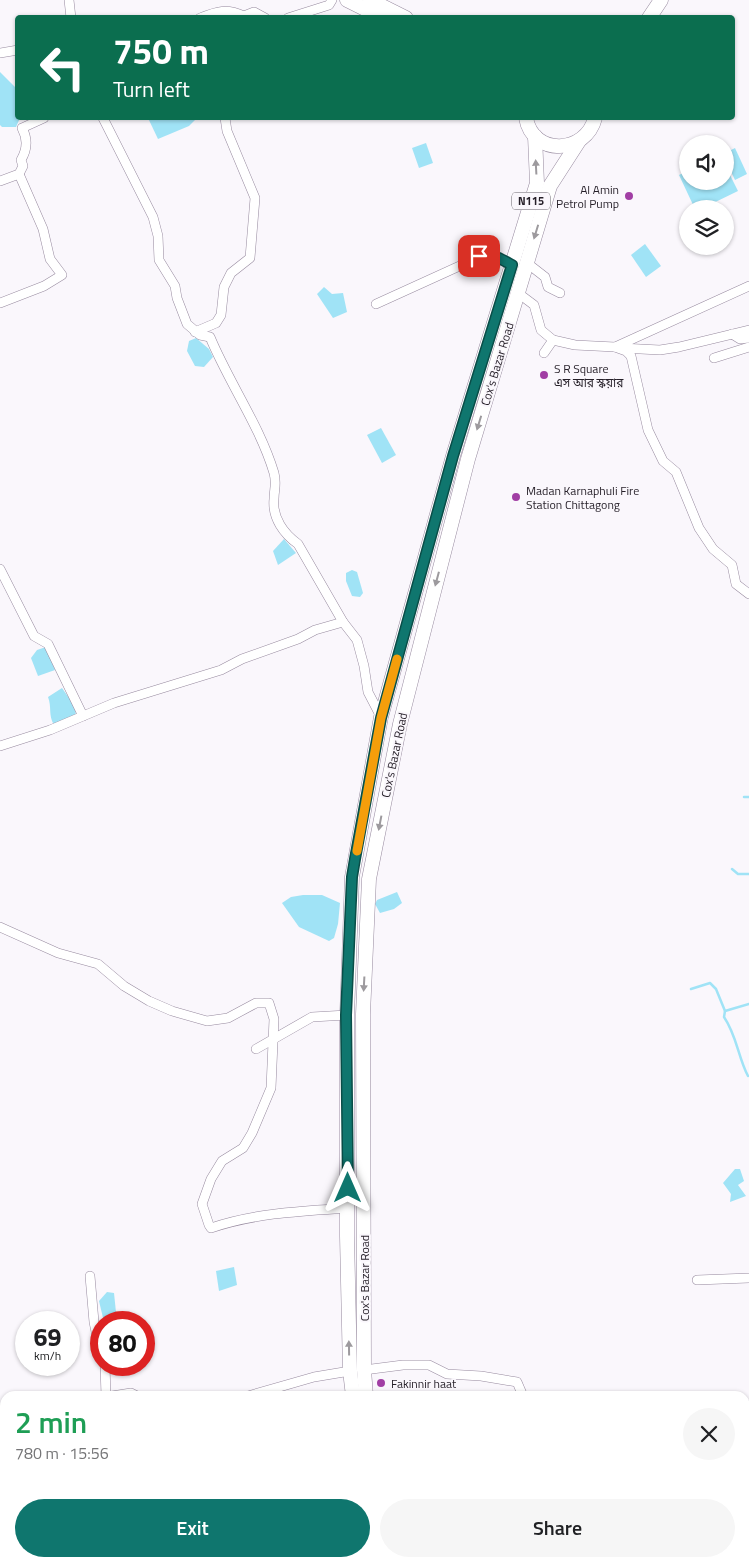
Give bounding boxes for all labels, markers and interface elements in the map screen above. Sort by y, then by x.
text: 750 m [113,24,209,78]
icon: left [30,35,95,100]
text: Turn left [113,72,190,106]
map controls [679,135,734,255]
button: sound [679,135,734,190]
one-way arrow [532,159,540,175]
place label: Al Amin Petrol Pump [556,180,619,213]
marker: Al Amin Petrol Pump [623,190,635,202]
road number: N115 [512,192,550,210]
button: layers [679,200,734,255]
one-way arrow [532,225,540,240]
pin [458,235,500,277]
icon: arrive [465,242,493,270]
street label: Cox's Bazar Road [475,320,519,408]
place label: S R Square এস আর স্কয়ার [554,359,624,392]
marker: S R Square এস আর স্কয়ার [538,369,550,381]
one-way arrow [475,415,483,430]
place label: Madan Karnaphuli Fire Station Chittagong [526,481,639,514]
marker: Madan Karnaphuli Fire Station Chittagong [510,491,522,503]
one-way arrow [433,572,441,587]
street label: Cox's Bazar Road [376,711,412,799]
one-way arrow [376,815,384,831]
one-way arrow [360,976,368,992]
position arrow [321,1161,373,1213]
street label: Cox's Bazar Road [355,1235,374,1321]
speed limit sign: 80 [90,1311,155,1376]
text: 69 [33,1318,62,1356]
one-way arrow [345,1339,353,1355]
text: km/h [34,1346,61,1365]
place label: Fakinnir haat [391,1374,457,1393]
marker: Fakinnir haat [375,1377,387,1389]
text: 2 min [15,1399,87,1445]
button: close [683,1408,735,1460]
text: 780 m · 15:56 [15,1441,109,1465]
button: Exit [15,1499,370,1557]
button: Share [380,1499,735,1557]

